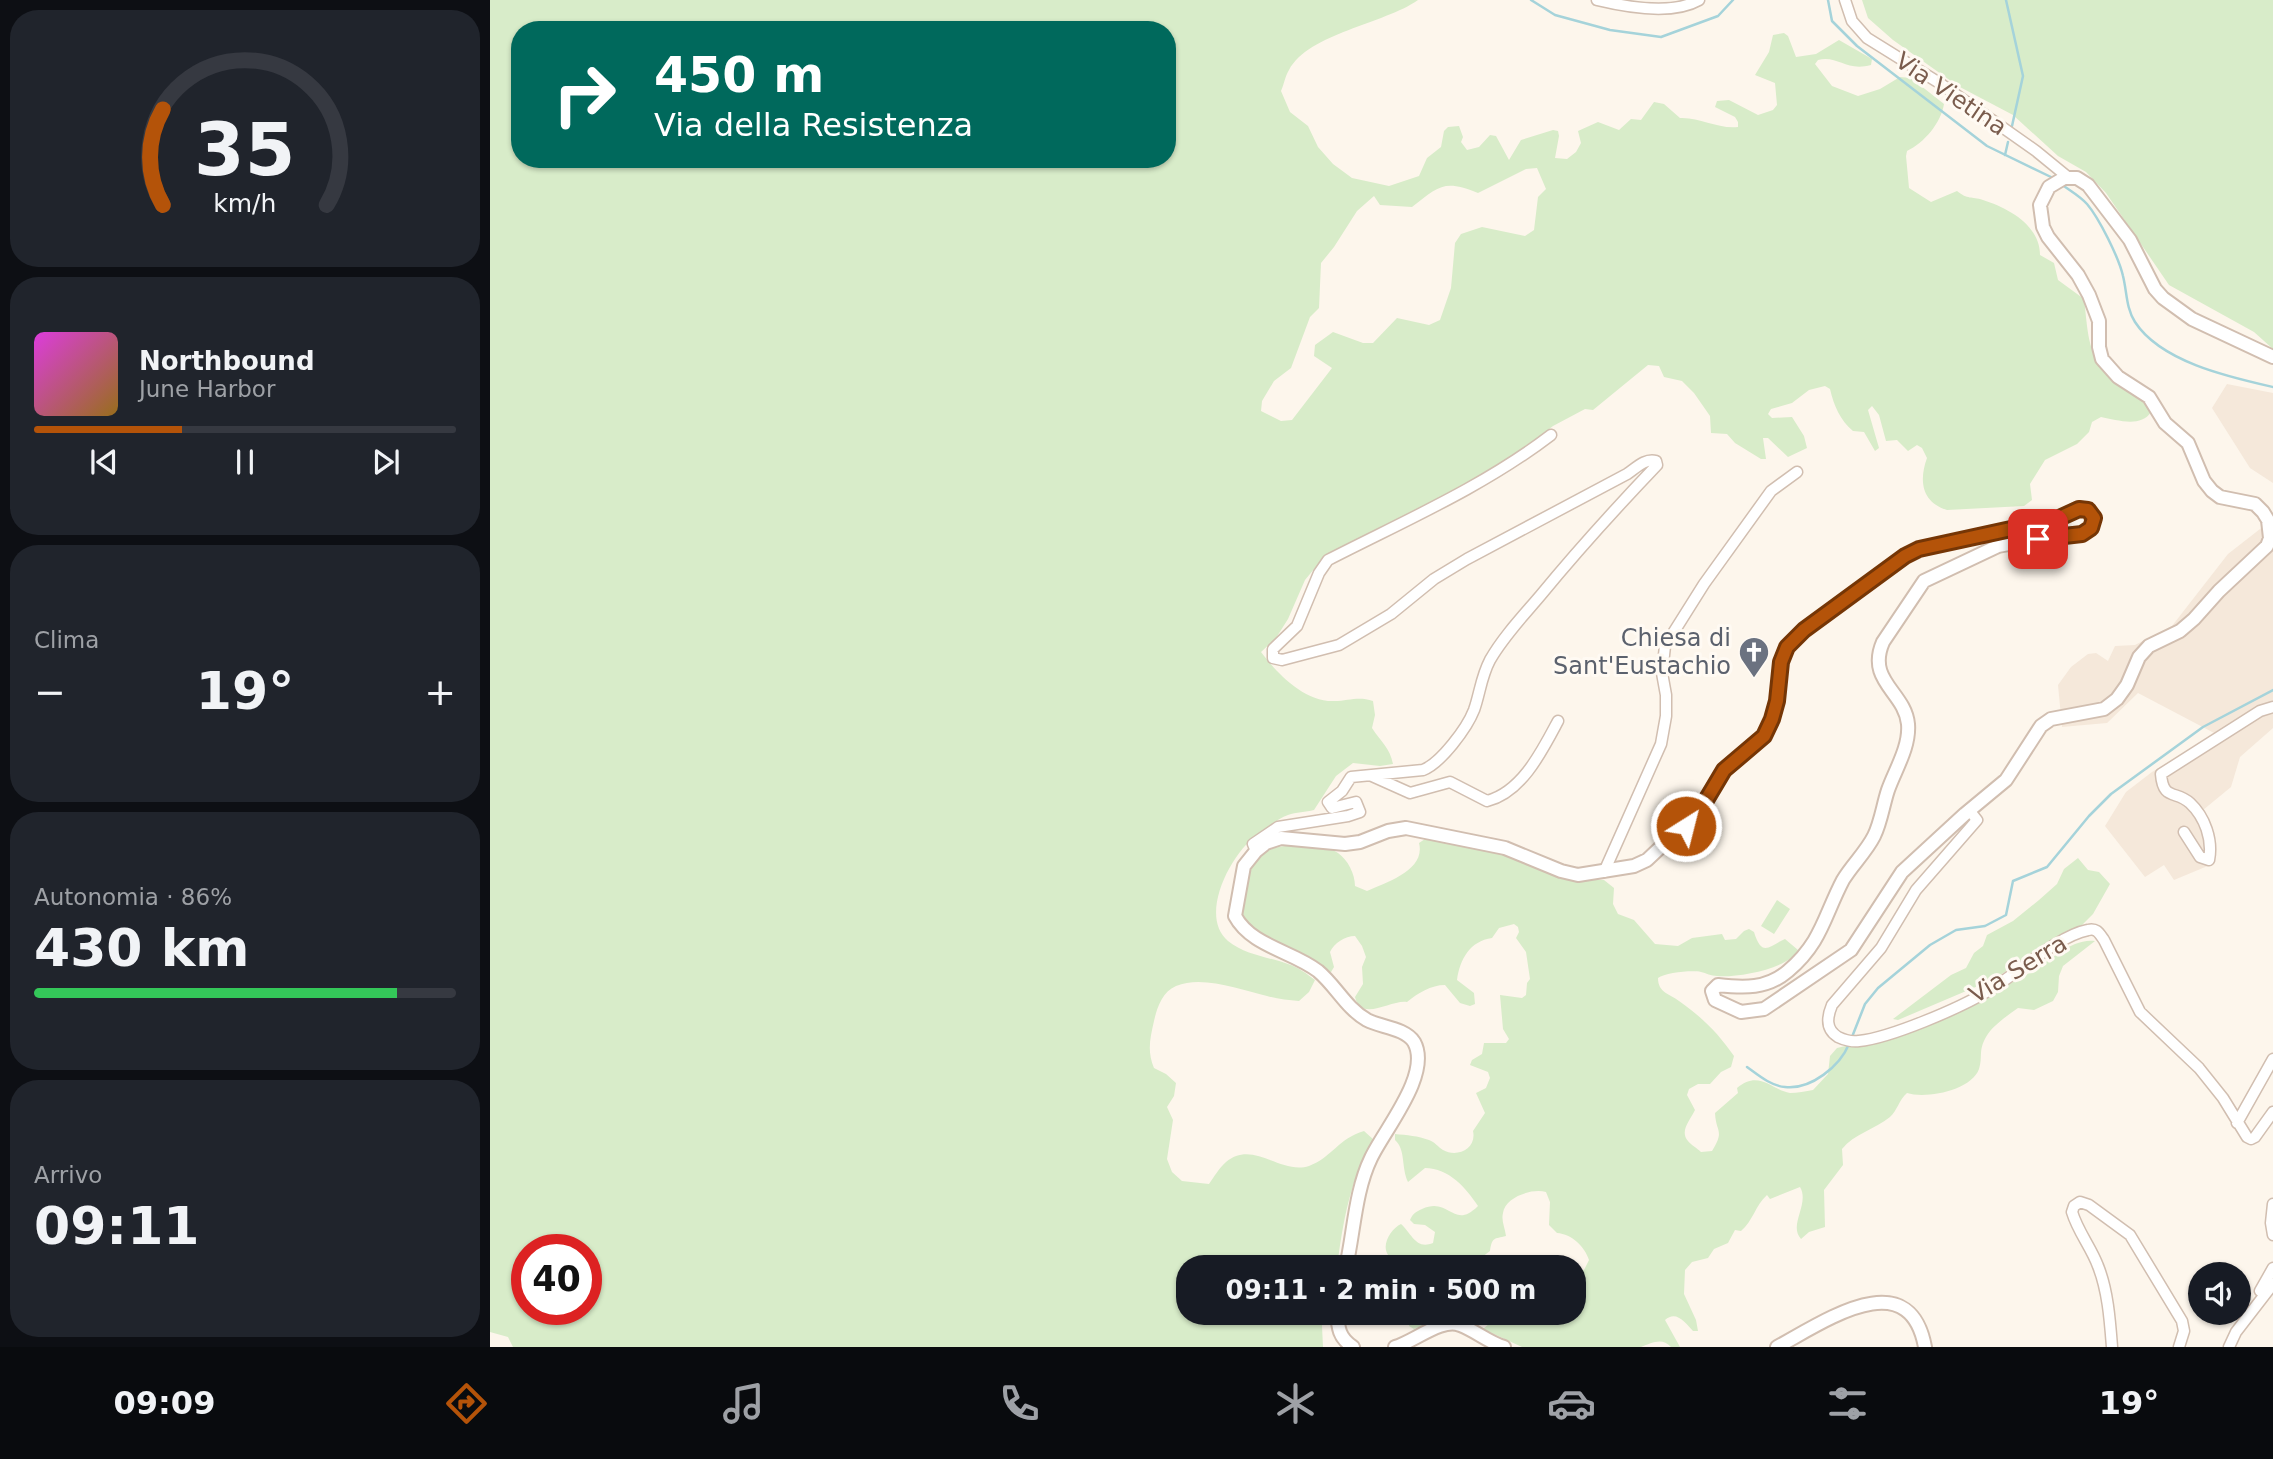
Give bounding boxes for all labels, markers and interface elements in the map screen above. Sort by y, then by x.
text: 450 m [654,47,824,104]
street label: Via Vietina [1890,47,2012,141]
icon: right [539,49,630,140]
text: Via della Resistenza [654,106,973,144]
text: 35 [194,107,296,192]
text: km/h [213,189,277,218]
text: Northbound [139,346,315,376]
text: June Harbor [139,376,275,402]
icon: previous [85,443,123,481]
icon: pause [226,443,264,481]
icon: next [367,443,405,481]
pin [2008,509,2068,569]
icon: arrive [2019,520,2057,558]
place label: Chiesa di Sant'Eustachio [1553,624,1731,680]
text: Clima [34,627,99,653]
church icon: Chiesa di Sant'Eustachio [1737,635,1771,679]
text: 19° [196,661,294,721]
text: − [34,670,66,714]
text: + [424,670,456,714]
position arrow [1649,789,1723,863]
text: Autonomia · 86% [34,884,232,910]
text: 430 km [34,918,249,978]
street label: Via Serra [1964,929,2072,1009]
text: Arrivo [34,1162,102,1188]
text: 09:11 [34,1196,200,1256]
speed limit sign: 40 [511,1234,602,1325]
map controls [2188,1262,2251,1325]
button: sound [2188,1262,2251,1325]
text: 09:11 · 2 min · 500 m [1226,1275,1536,1305]
icon: directions [442,1379,491,1428]
icon: music [719,1379,768,1428]
icon: phone [995,1379,1044,1428]
icon: climate [1271,1379,1320,1428]
icon: car [1547,1379,1596,1428]
icon: filters [1823,1379,1872,1428]
text: 09:09 [114,1384,215,1422]
text: 19° [2099,1384,2159,1422]

